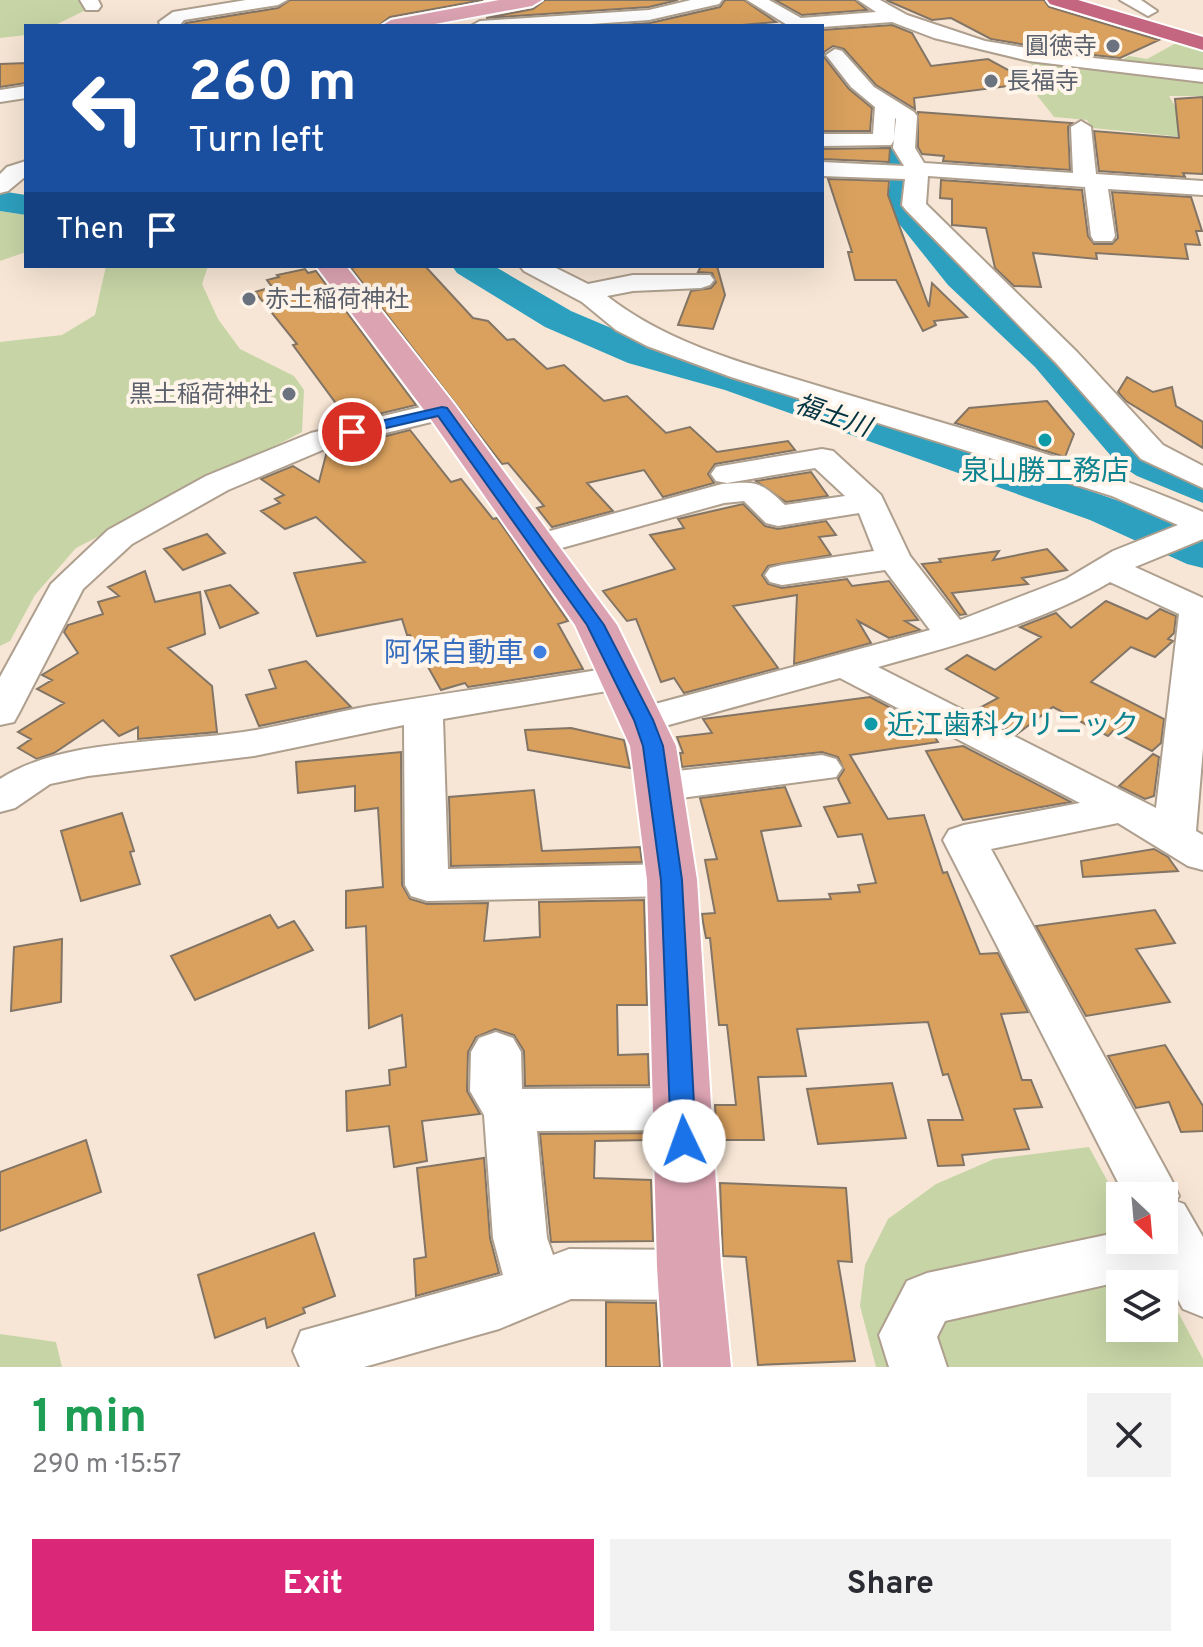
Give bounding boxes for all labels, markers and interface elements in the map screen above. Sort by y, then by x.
place label: 圓徳寺 [1025,33,1097,63]
marker: 圓徳寺 [1104,37,1122,55]
text: 260 m [188,50,357,120]
icon: left [56,56,160,160]
place label: 長福寺 [1007,68,1079,98]
marker: 長福寺 [982,72,1000,90]
text: Turn left [188,119,325,165]
icon: arrive [140,208,184,252]
text: Then [56,212,124,249]
place label: 赤土稲荷神社 [265,286,409,316]
marker: 赤土稲荷神社 [240,290,258,308]
place label: 黒土稲荷神社 [129,381,273,411]
marker: 黒土稲荷神社 [280,385,298,403]
water label: 福士川 [790,389,877,447]
pin [318,398,386,466]
icon: arrive [330,410,374,454]
marker: 泉山勝工務店 [1036,431,1054,449]
place label: 泉山勝工務店 [961,455,1129,491]
place label: 阿保自動車 [384,637,524,673]
marker: 阿保自動車 [531,643,549,661]
place label: 近江歯科クリニック [887,709,1139,745]
marker: 近江歯科クリニック [862,715,880,733]
position arrow [642,1099,726,1183]
north arrow [1106,1182,1178,1254]
map controls [1106,1182,1178,1342]
button: layers [1106,1270,1178,1342]
text: 1 min [32,1389,147,1449]
button: close [1087,1393,1171,1477]
text: 290 m · 15:57 [32,1449,181,1482]
button: Exit [32,1539,594,1631]
button: Share [610,1539,1171,1631]

